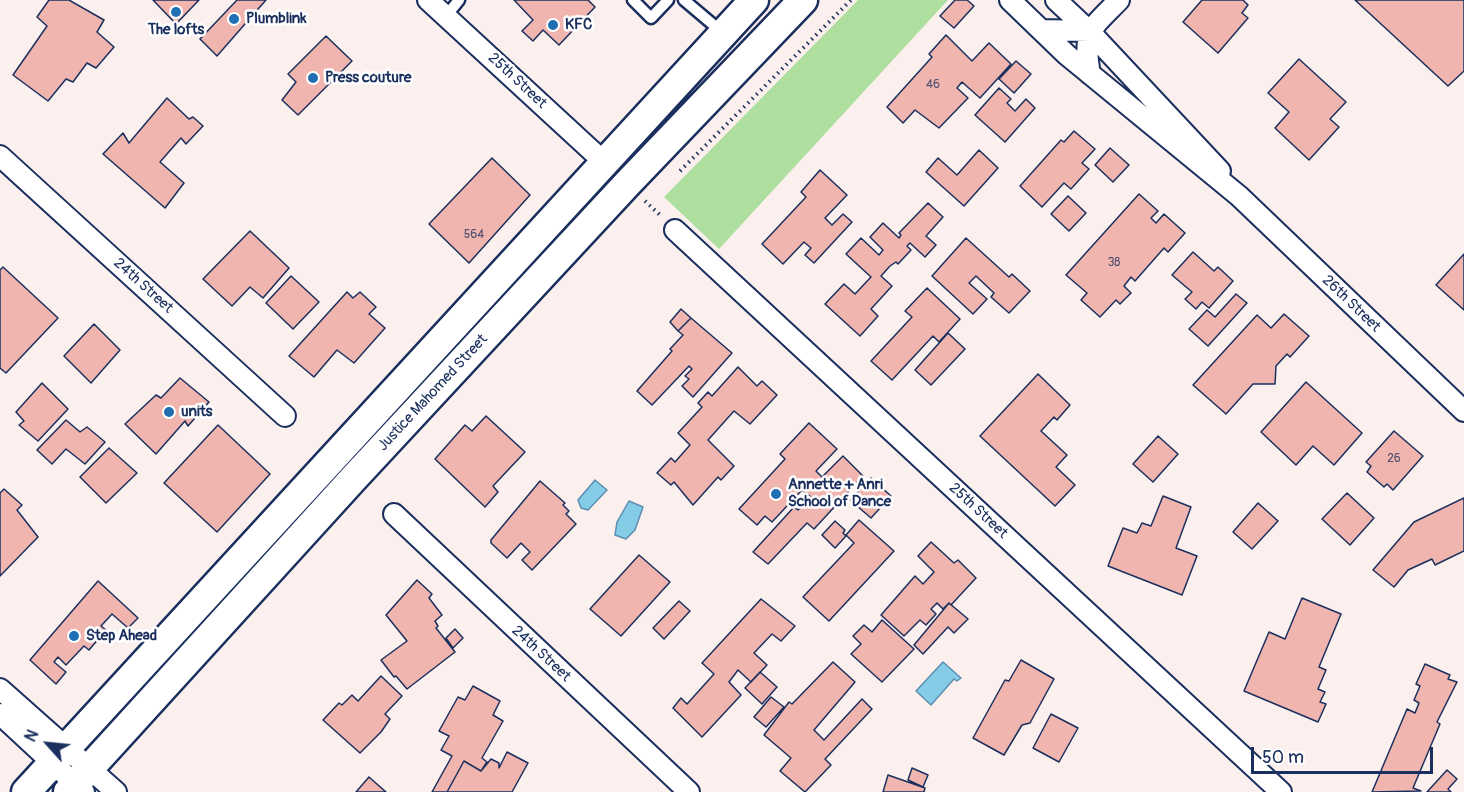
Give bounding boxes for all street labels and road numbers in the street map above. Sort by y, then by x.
street label: 25th Street [484,49,550,113]
street label: 24th Street [109,255,177,317]
street label: 26th Street [1318,272,1384,336]
street label: Justice Mahomed Street [374,331,492,455]
street label: 25th Street [945,479,1011,543]
street label: 24th Street [508,622,574,686]

